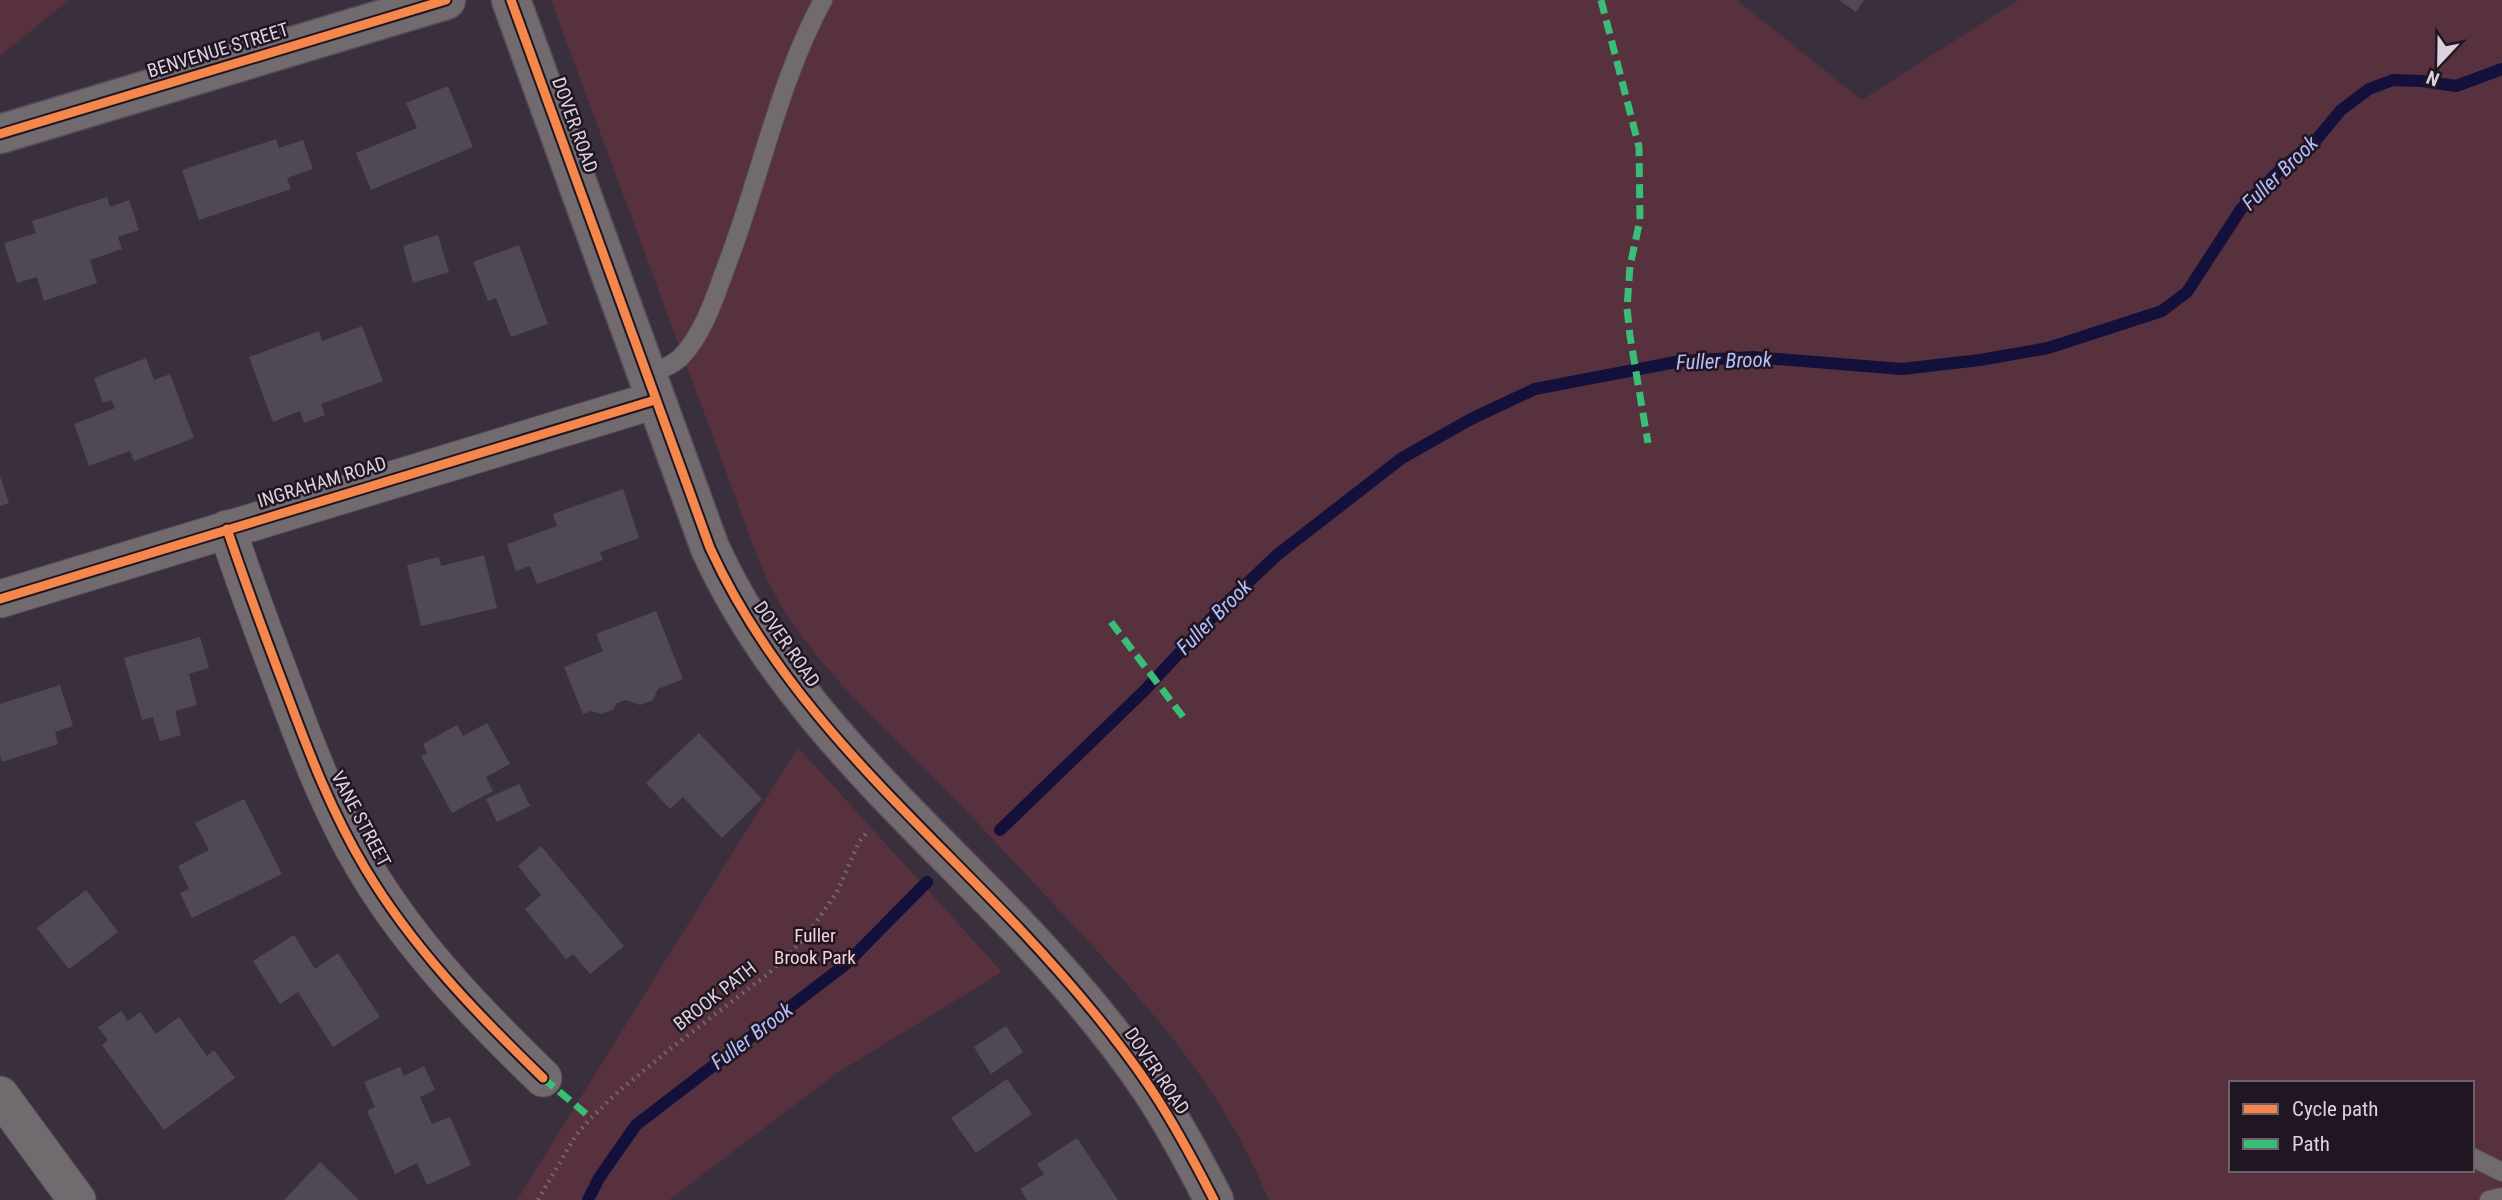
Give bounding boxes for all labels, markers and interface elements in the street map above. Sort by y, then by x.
street label: BENVENUE STREET [144,18,292,82]
north arrow [2404,28,2474,98]
text: N [2423,65,2443,91]
street label: DOVER ROAD [547,74,603,176]
water label: Fuller Brook [2237,130,2323,215]
water label: Fuller Brook [1676,347,1773,375]
street label: INGRAHAM ROAD [255,451,389,513]
water label: Fuller Brook [1172,574,1257,659]
street label: DOVER ROAD [749,597,825,691]
street label: VANE STREET [326,767,396,871]
park label: Fuller Brook Park [774,924,856,969]
street label: BROOK PATH [669,957,761,1035]
water label: Fuller Brook [706,997,798,1074]
street label: DOVER ROAD [1120,1023,1194,1119]
legend [2229,1081,2474,1172]
text: Cycle path [2292,1097,2378,1121]
text: Path [2292,1132,2330,1156]

